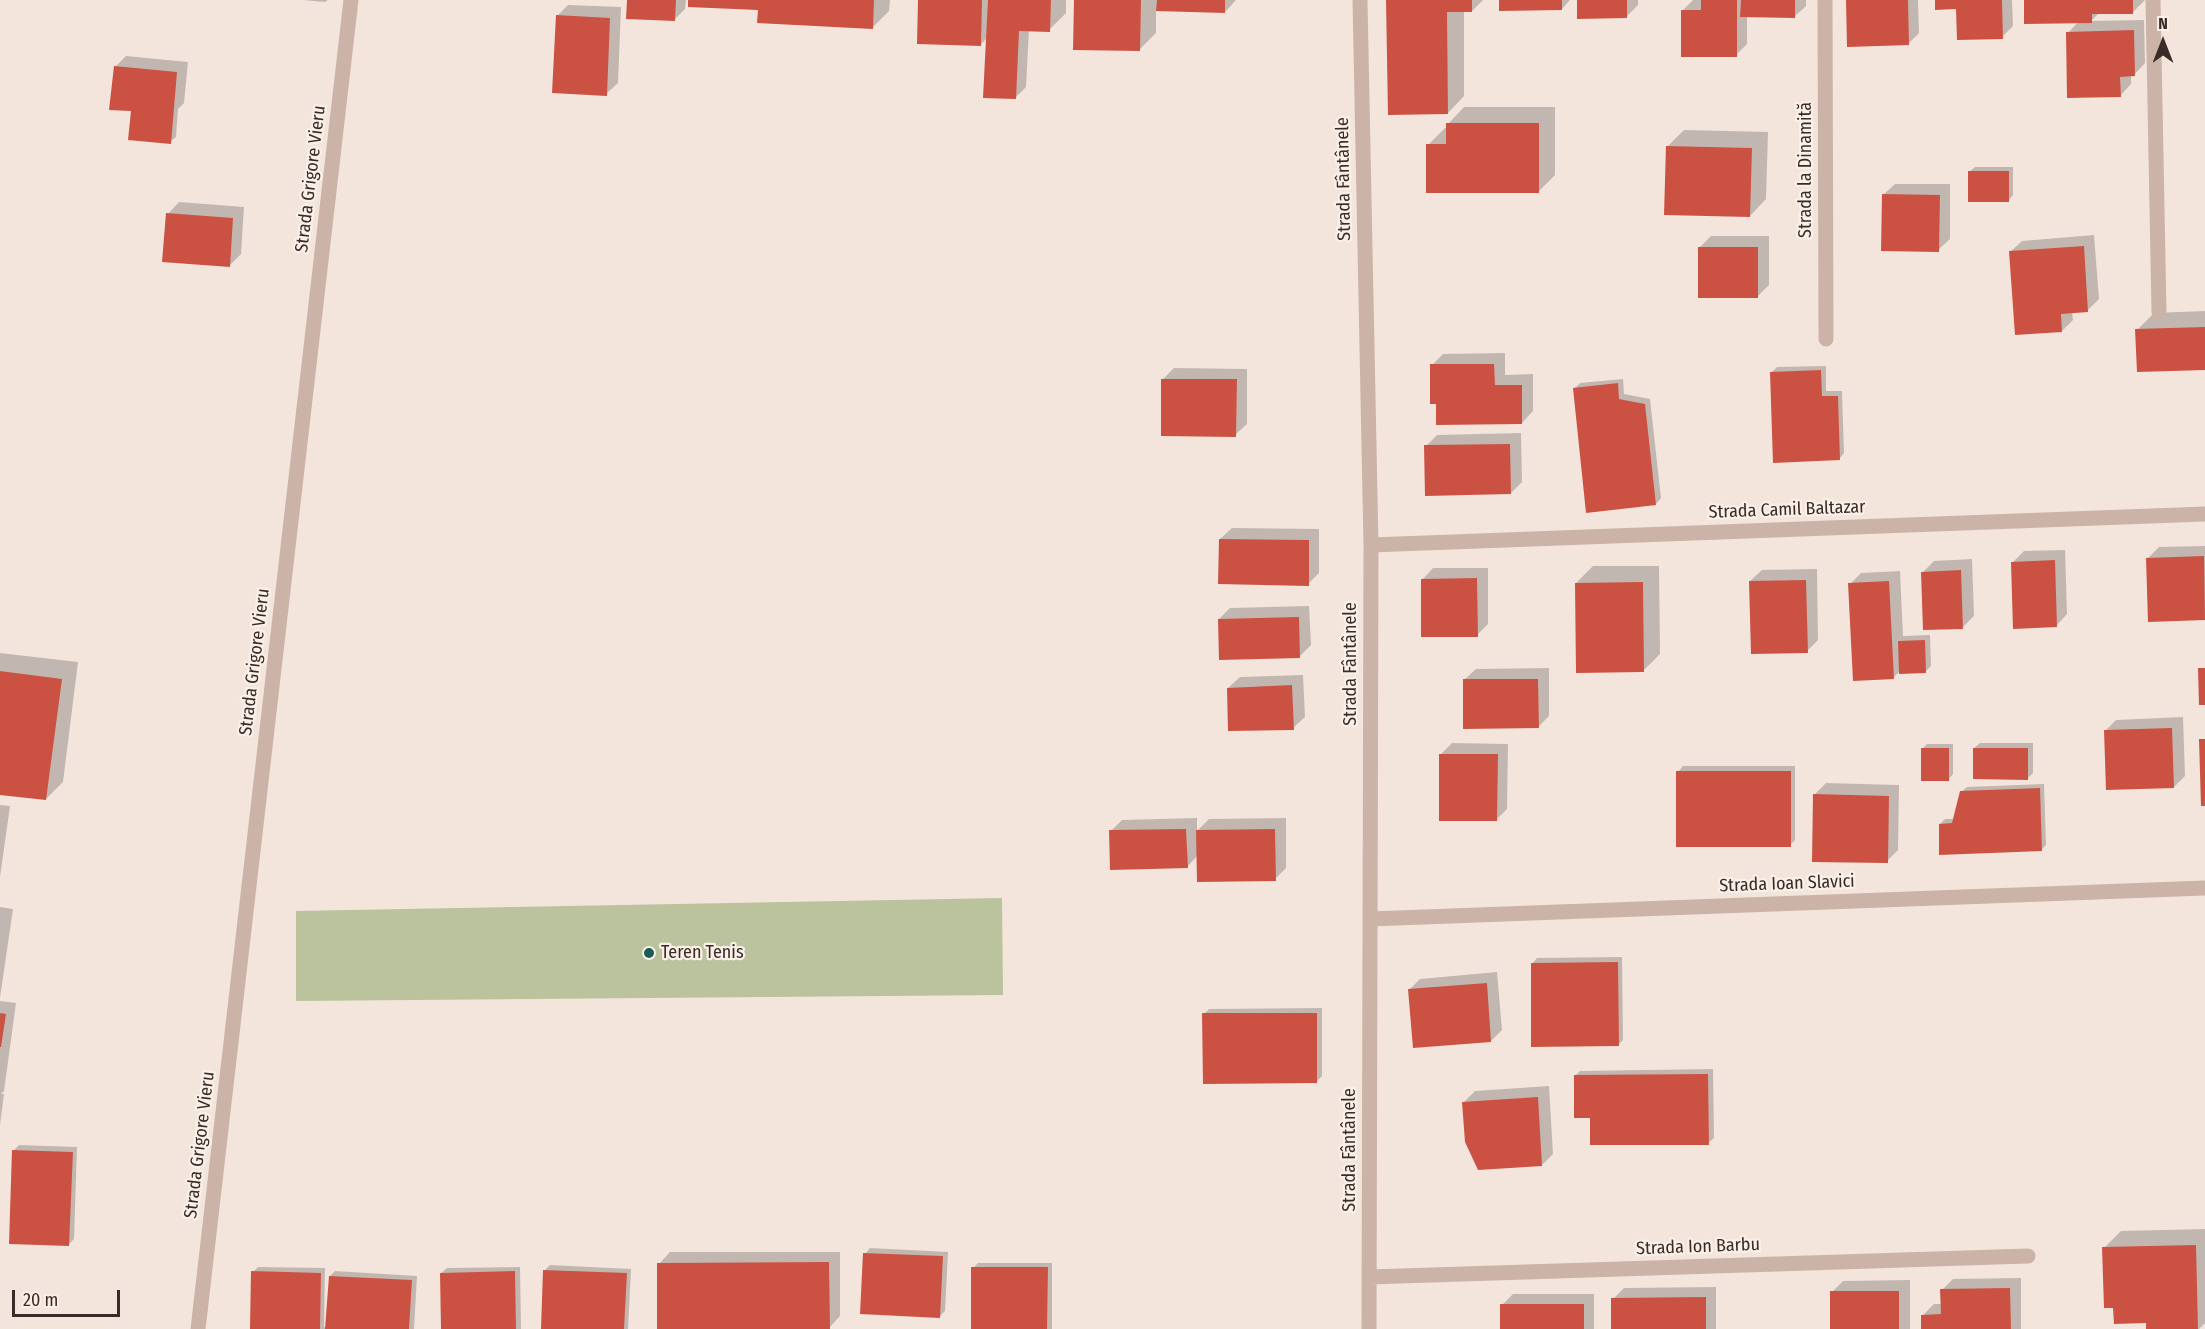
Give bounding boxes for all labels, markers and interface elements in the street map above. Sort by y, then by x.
north arrow [2133,12,2193,72]
text: N [2158,14,2168,33]
street label: Strada la Dinamită [1795,102,1817,238]
street label: Strada Grigore Vieru [291,104,331,254]
street label: Strada Fântânele [1332,117,1356,241]
street label: Strada Camil Baltazar [1708,496,1866,524]
street label: Strada Grigore Vieru [235,587,275,737]
street label: Strada Fântânele [1340,602,1362,726]
street label: Strada Ioan Slavici [1719,871,1855,897]
place label: Teren Tenis [661,942,744,964]
marker: Teren Tenis [642,946,656,960]
street label: Strada Grigore Vieru [180,1070,220,1220]
street label: Strada Fântânele [1339,1088,1361,1212]
street label: Strada Ion Barbu [1636,1234,1760,1260]
scale bar [15,1278,123,1316]
text: 20 m [23,1289,58,1311]

